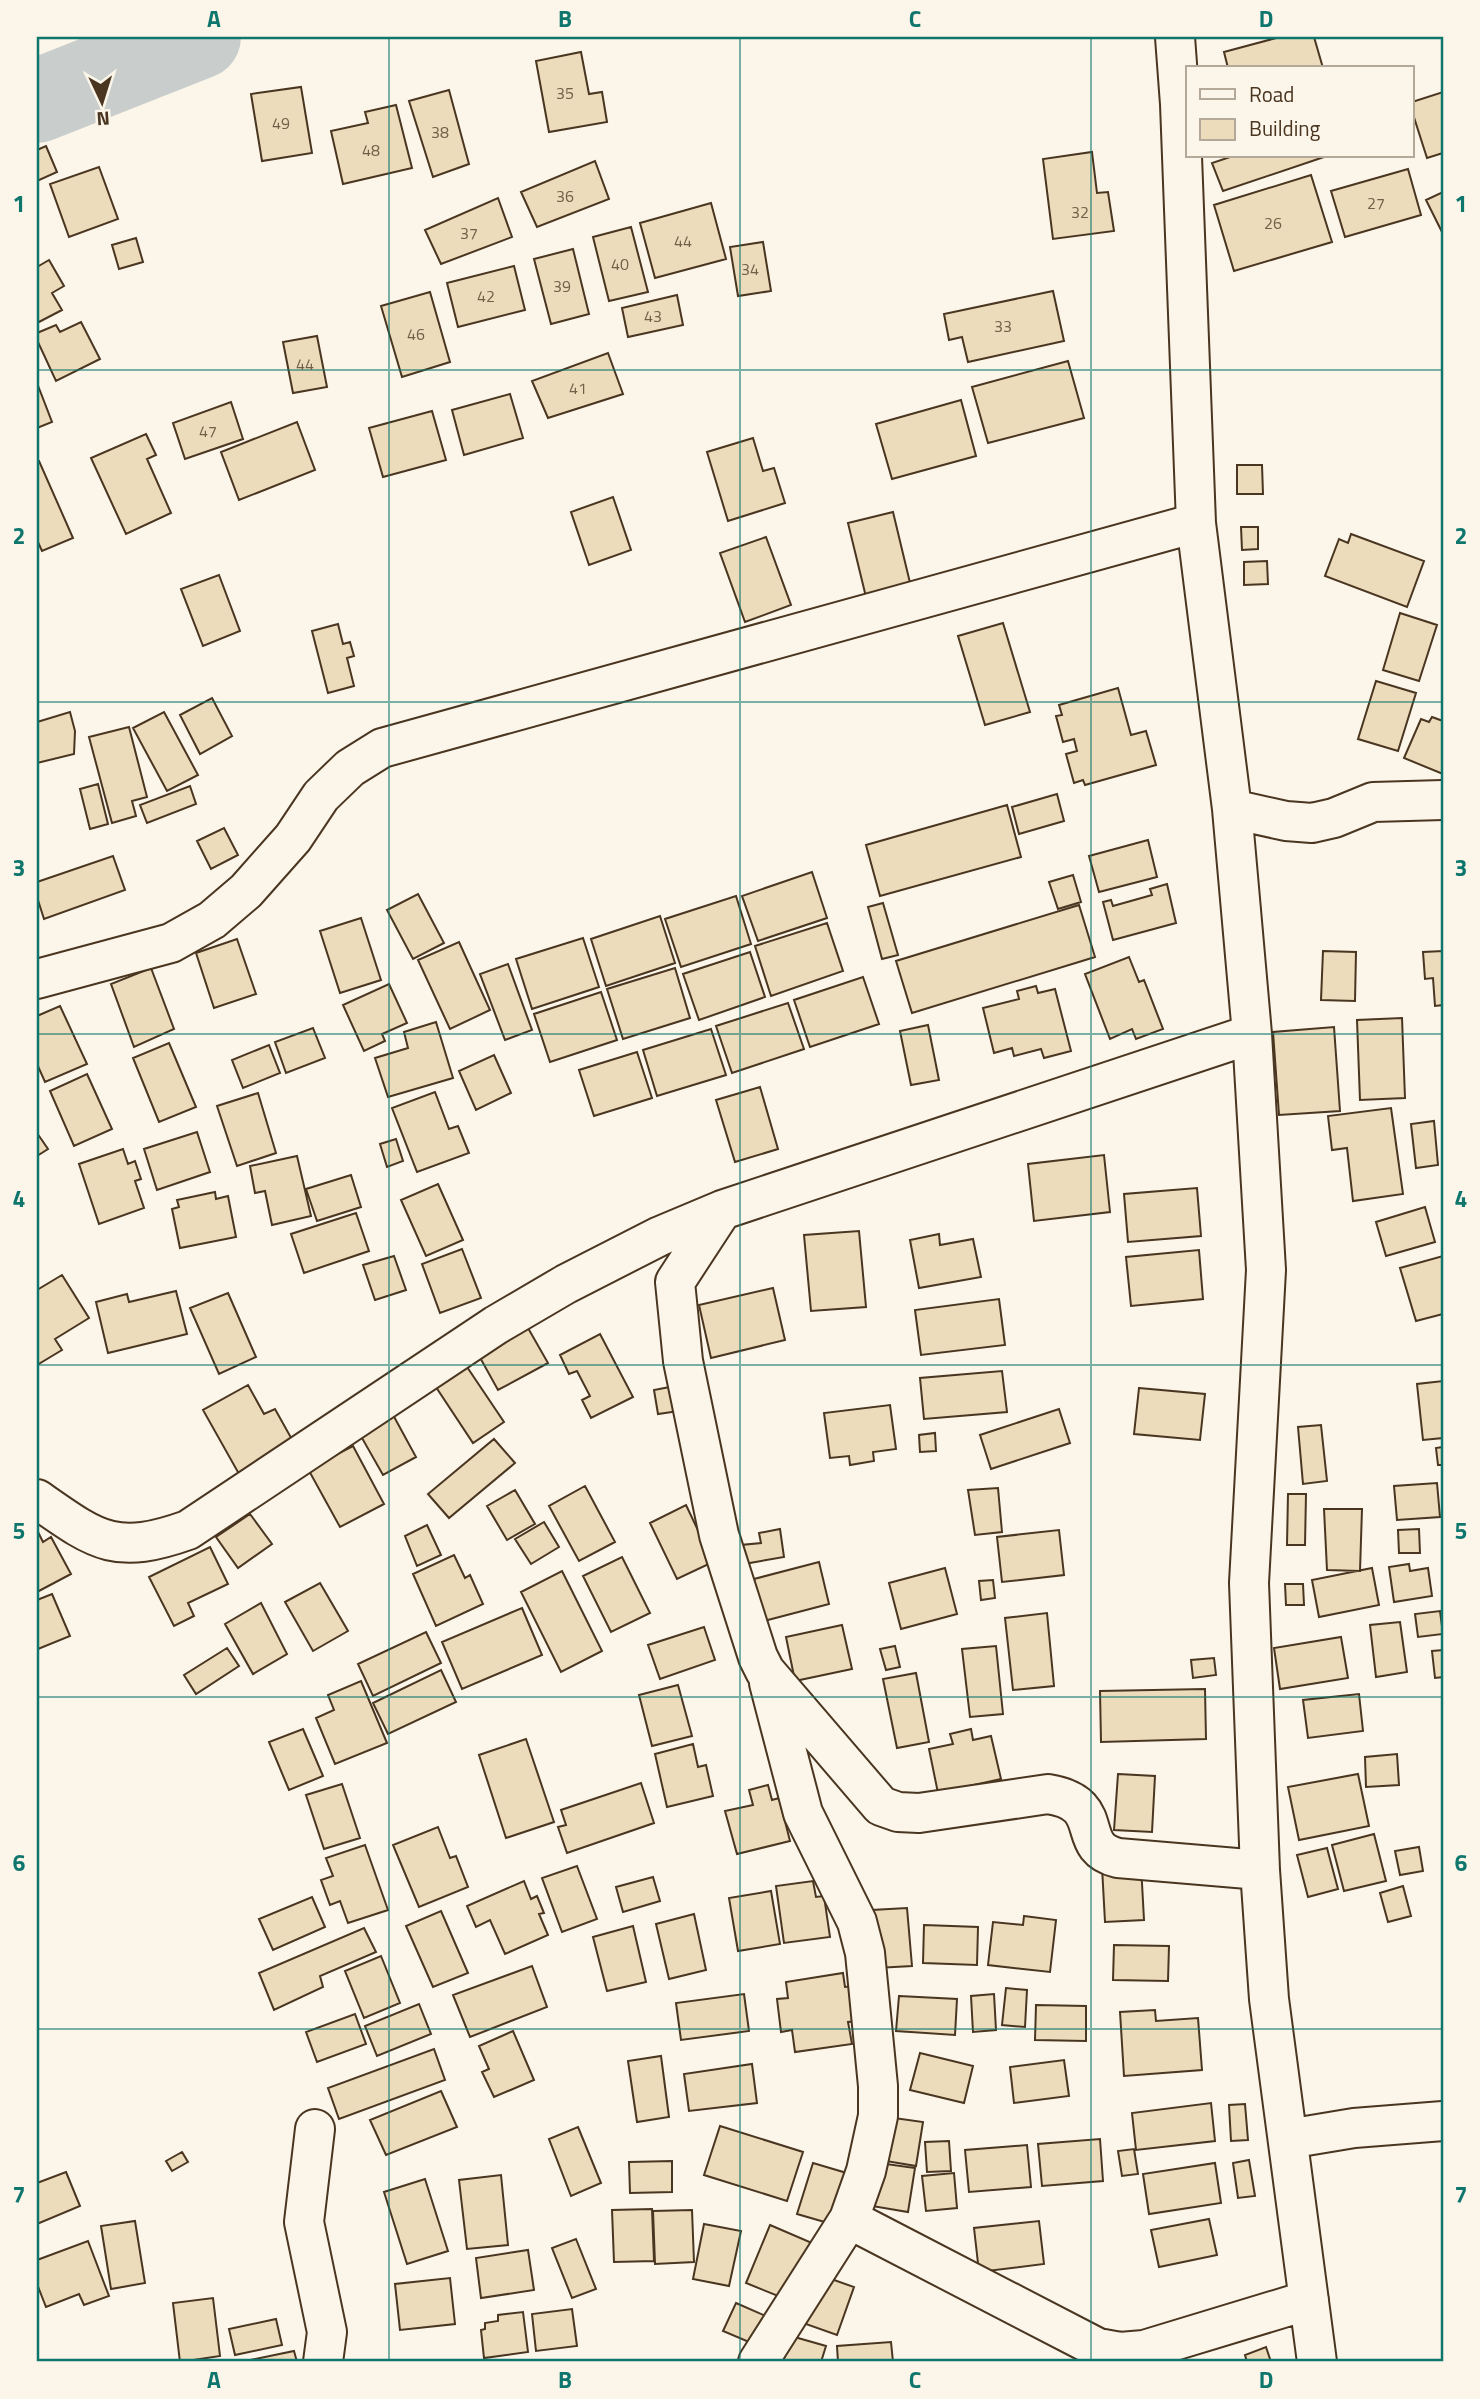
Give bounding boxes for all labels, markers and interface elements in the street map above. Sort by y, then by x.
text: A [207,1,221,36]
text: B [558,1,572,36]
text: C [909,1,921,36]
text: D [1259,1,1273,36]
north arrow [66,66,136,136]
legend [1186,66,1414,158]
text: Road [1249,78,1294,110]
house number: 35 [556,81,574,105]
text: N [96,105,111,134]
house number: 49 [272,111,290,135]
text: Building [1249,112,1321,144]
house number: 38 [431,120,449,144]
house number: 48 [362,138,380,162]
house number: 36 [556,184,574,208]
text: 1 [13,186,25,221]
text: 1 [1455,186,1467,221]
house number: 27 [1367,191,1385,215]
house number: 32 [1071,200,1089,224]
house number: 26 [1264,211,1282,235]
house number: 37 [460,221,478,245]
house number: 44 [674,229,692,253]
house number: 40 [611,252,629,276]
house number: 34 [741,257,759,281]
house number: 39 [553,274,571,298]
house number: 42 [477,284,495,308]
house number: 43 [644,304,662,328]
house number: 33 [994,314,1012,338]
house number: 46 [407,322,425,346]
house number: 44 [296,352,314,376]
house number: 41 [569,376,587,400]
house number: 47 [199,419,217,443]
text: 2 [13,518,25,553]
text: 2 [1455,518,1467,553]
text: 3 [13,850,25,885]
text: 3 [1455,850,1467,885]
text: 4 [13,1181,25,1216]
text: 4 [1455,1181,1467,1216]
text: 5 [13,1513,25,1548]
text: 5 [1455,1513,1467,1548]
text: 6 [13,1845,26,1880]
text: 6 [1455,1845,1468,1880]
text: 7 [13,2177,25,2212]
text: 7 [1455,2177,1467,2212]
text: A [207,2362,221,2397]
text: B [558,2362,572,2397]
text: C [909,2362,921,2397]
text: D [1259,2362,1273,2397]

